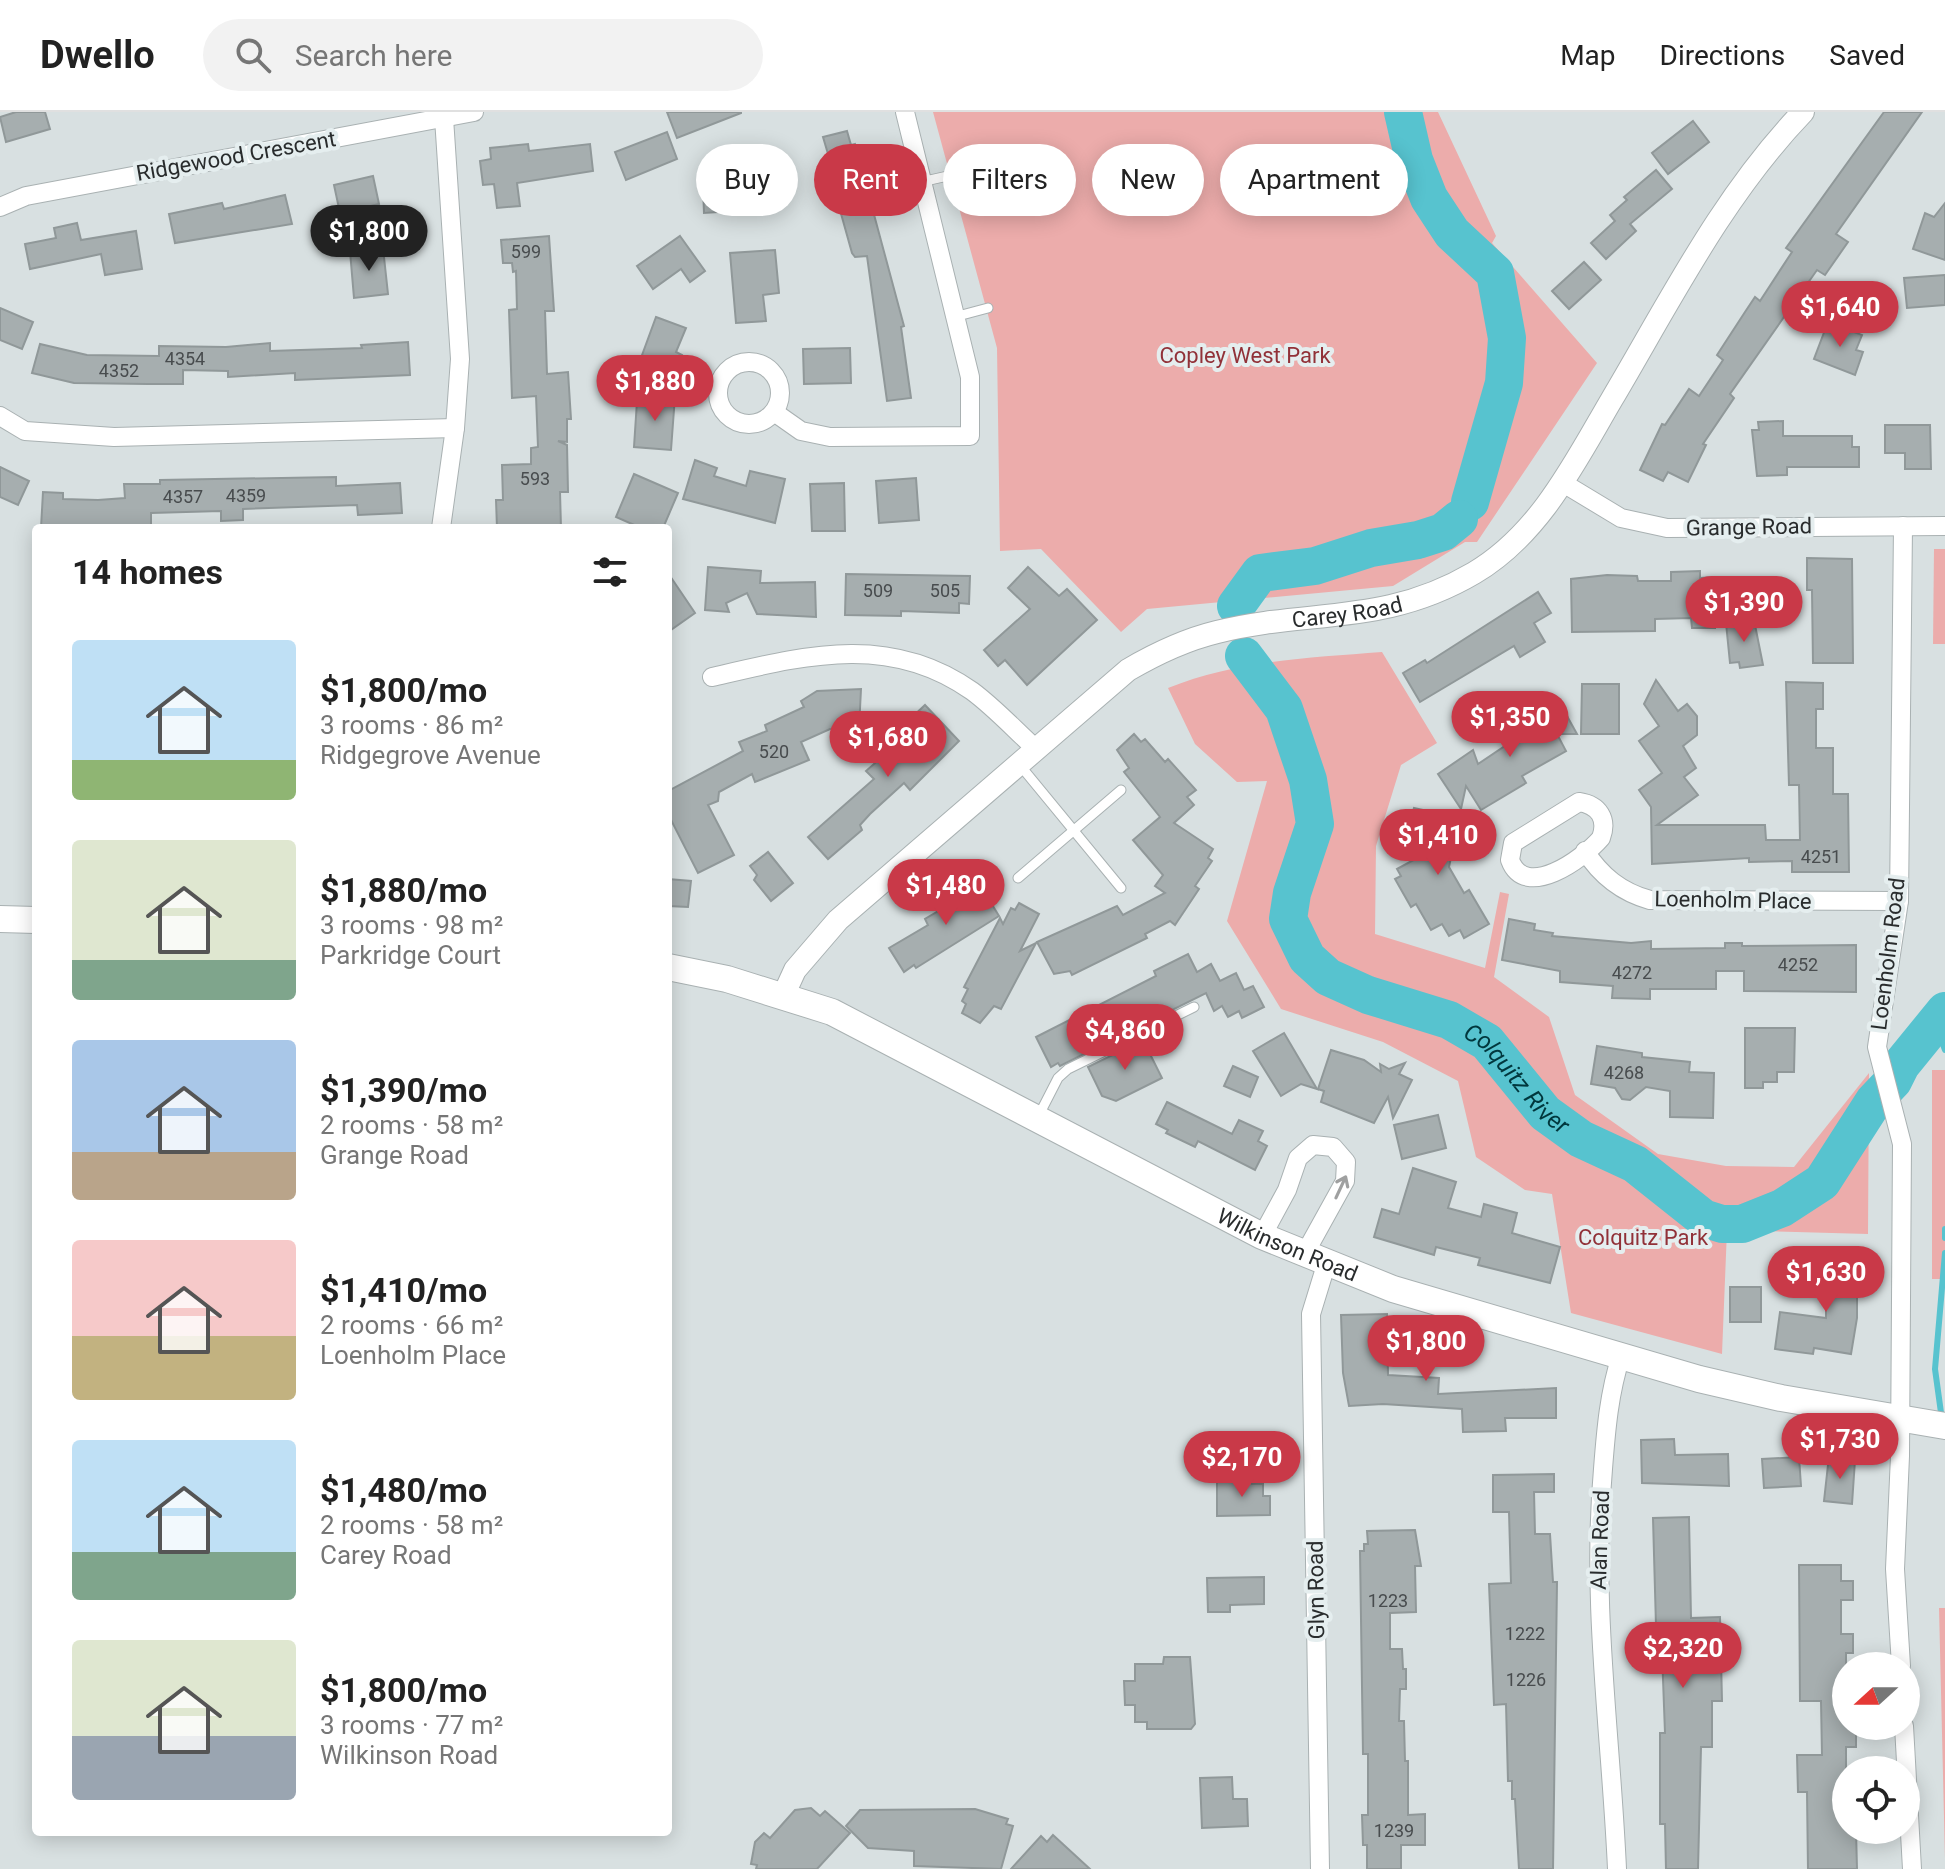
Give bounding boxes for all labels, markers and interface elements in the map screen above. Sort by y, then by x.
search box [203,19,763,91]
text: Dwello [40,33,155,77]
icon: search [231,33,275,77]
text: Search here [295,38,453,73]
text: Map [1560,39,1616,72]
text: Directions [1660,39,1785,72]
text: Saved [1829,39,1905,72]
street label: Ridgewood Crescent [134,126,338,186]
chip: Buy [696,144,798,216]
chip: Rent [814,144,927,216]
chip: Filters [943,144,1076,216]
chip: New [1092,144,1204,216]
chip: Apartment [1220,144,1408,216]
pin: $1,800 [304,205,434,273]
text: $1,800 [329,216,409,246]
house number: 599 [511,241,541,262]
pin: $1,640 [1775,281,1905,349]
text: $1,640 [1800,292,1880,322]
park label: Copley West Park [1159,343,1331,368]
house number: 4354 [165,348,205,369]
pin: $1,880 [590,355,720,423]
house number: 4352 [99,360,139,381]
text: $1,880 [615,366,695,396]
house number: 593 [520,468,550,489]
house number: 4359 [226,485,266,506]
house number: 4357 [163,486,203,507]
street label: Grange Road [1686,513,1812,541]
icon: filters [588,550,632,594]
text: 14 homes [72,552,223,592]
pin: $1,390 [1679,576,1809,644]
house number: 509 [863,580,893,601]
house number: 505 [930,580,960,601]
text: $1,390 [1704,587,1784,617]
street label: Carey Road [1291,591,1405,632]
text: $1,800/mo [320,670,487,710]
icon: home [136,672,232,768]
pin: $1,350 [1445,691,1575,759]
text: $1,350 [1470,702,1550,732]
text: 3 rooms · 86 m² [320,710,503,740]
pin: $1,680 [823,711,953,779]
text: $1,680 [848,722,928,752]
text: Ridgegrove Avenue [320,740,541,770]
house number: 520 [759,741,789,762]
pin: $1,410 [1373,809,1503,877]
text: $1,410 [1398,820,1478,850]
house number: 4251 [1801,846,1841,867]
pin: $1,480 [881,859,1011,927]
text: $1,880/mo [320,870,487,910]
text: $1,480 [906,870,986,900]
icon: home [136,872,232,968]
street label: Loenholm Road [1866,876,1910,1032]
street label: Loenholm Place [1654,886,1812,914]
text: 3 rooms · 98 m² [320,910,503,940]
text: Parkridge Court [320,940,501,970]
house number: 4252 [1778,954,1818,975]
house number: 4272 [1612,962,1652,983]
pin: $4,860 [1060,1004,1190,1072]
text: $4,860 [1085,1015,1165,1045]
water label: Colquitz River [1459,1018,1575,1140]
house number: 4268 [1604,1062,1644,1083]
text: $1,390/mo [320,1070,487,1110]
icon: home [136,1072,232,1168]
text: 2 rooms · 58 m² [320,1110,503,1140]
text: Grange Road [320,1140,469,1170]
one-way arrow [1334,1175,1349,1199]
street label: Wilkinson Road [1213,1202,1362,1286]
park label: Colquitz Park [1578,1225,1709,1250]
pin: $1,630 [1761,1246,1891,1314]
text: $1,630 [1786,1257,1866,1287]
text: $1,410/mo [320,1270,487,1310]
icon: home [136,1272,232,1368]
text: 2 rooms · 66 m² [320,1310,503,1340]
pin: $1,800 [1361,1315,1491,1383]
text: $1,800 [1386,1326,1466,1356]
text: Loenholm Place [320,1340,506,1370]
pin: $1,730 [1775,1413,1905,1481]
text: $1,730 [1800,1424,1880,1454]
pin: $2,170 [1177,1431,1307,1499]
text: $2,170 [1202,1442,1282,1472]
text: $1,480/mo [320,1470,487,1510]
icon: home [136,1472,232,1568]
street label: Alan Road [1586,1490,1614,1590]
text: 2 rooms · 58 m² [320,1510,503,1540]
text: Carey Road [320,1540,452,1570]
street label: Glyn Road [1303,1540,1329,1640]
house number: 1223 [1368,1590,1408,1611]
pin: $2,320 [1618,1622,1748,1690]
house number: 1222 [1505,1623,1545,1644]
text: $2,320 [1643,1633,1723,1663]
north arrow [1832,1652,1920,1740]
map controls [1832,1652,1920,1844]
house number: 1226 [1506,1669,1546,1690]
text: $1,800/mo [320,1670,487,1710]
icon: home [136,1672,232,1768]
text: 3 rooms · 77 m² [320,1710,503,1740]
text: Wilkinson Road [320,1740,498,1770]
button: locate [1832,1756,1920,1844]
house number: 1239 [1374,1820,1414,1841]

